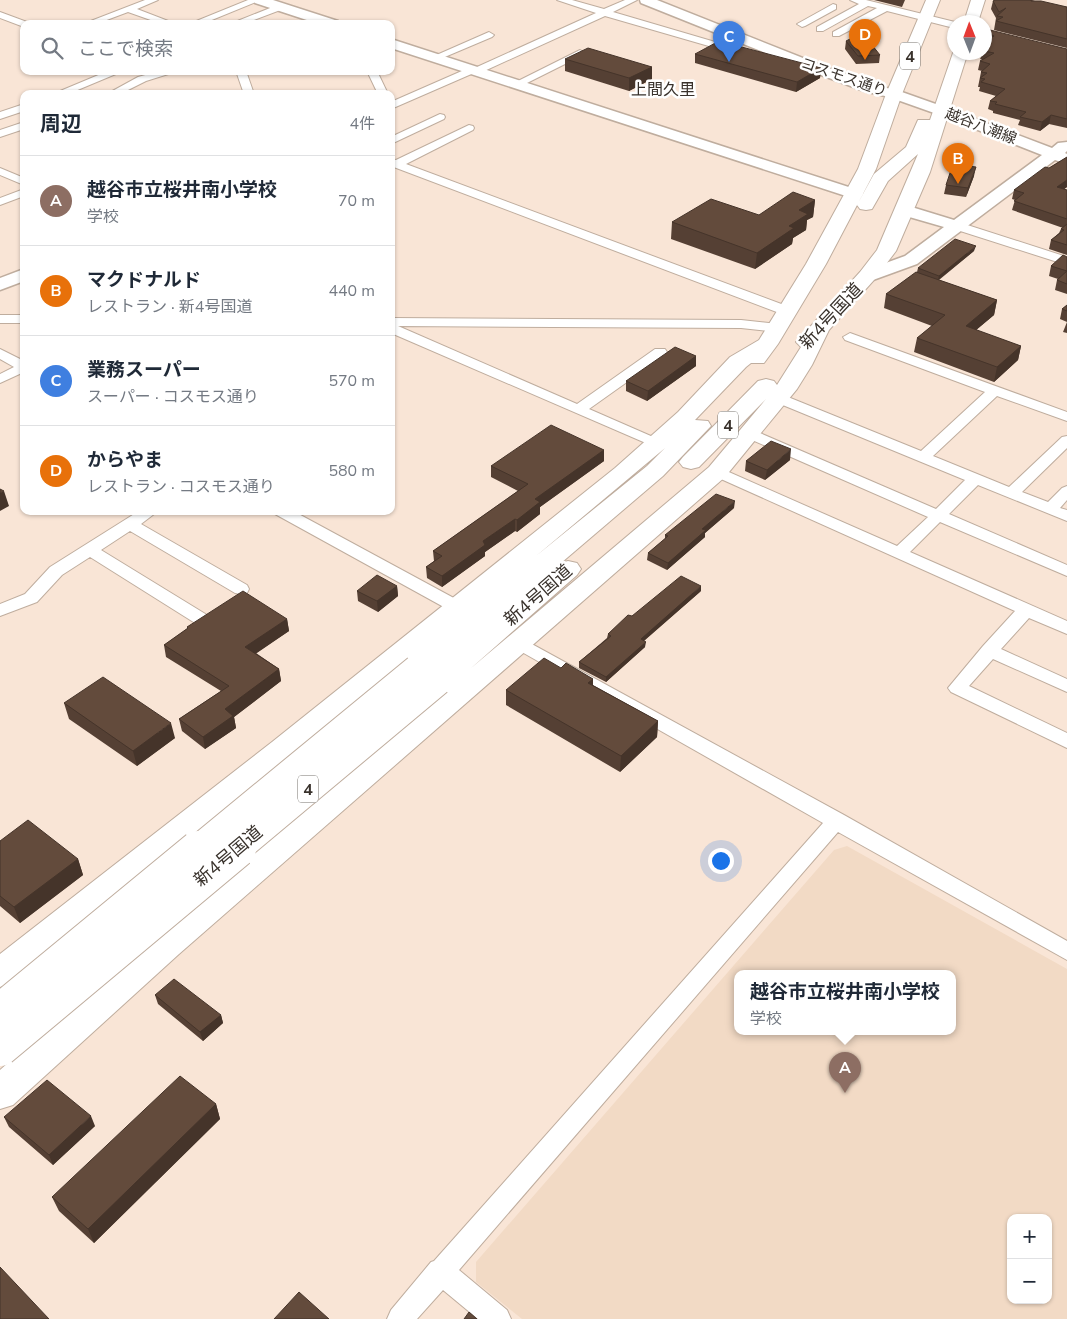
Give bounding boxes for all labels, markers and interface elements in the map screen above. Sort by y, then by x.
north arrow [947,15,992,60]
pin: D [849,19,881,60]
search box [20,20,395,75]
pin: C [713,21,745,62]
icon: search [38,34,66,62]
text: ここで検索 [78,36,173,62]
road number: 4 [900,42,920,70]
street label: コスモス通り [798,53,890,101]
district label: 上間久里 [631,79,695,101]
street label: 越谷八潮線 [941,103,1020,149]
text: 周辺 [40,110,82,138]
text: 4件 [349,113,375,135]
pin: B [942,143,974,184]
text: 越谷市立桜井南小学校 [87,177,277,203]
text: A [50,190,62,212]
text: 70 m [338,190,375,212]
text: 学校 [87,206,119,228]
text: マクドナルド [87,267,201,293]
street label: 新4号国道 [794,278,868,354]
text: B [50,280,62,302]
text: 440 m [328,280,375,302]
text: レストラン · 新4号国道 [87,296,252,318]
text: 業務スーパー [87,357,201,383]
text: C [51,370,61,392]
text: 570 m [328,370,375,392]
text: スーパー · コスモス通り [87,386,259,408]
road number: 4 [718,412,738,438]
text: からやま [87,447,163,473]
text: D [50,460,62,482]
text: 580 m [328,460,375,482]
text: レストラン · コスモス通り [87,476,275,498]
street label: 新4号国道 [499,559,577,631]
road number: 4 [298,776,318,802]
street label: 新4号国道 [189,820,267,892]
your location [708,848,734,874]
popup [734,970,956,1035]
text: 越谷市立桜井南小学校 [750,979,940,1005]
text: 学校 [750,1008,782,1030]
pin: A [829,1052,861,1093]
map controls [1007,1214,1052,1304]
button: + [1007,1214,1052,1259]
button: − [1007,1259,1052,1304]

